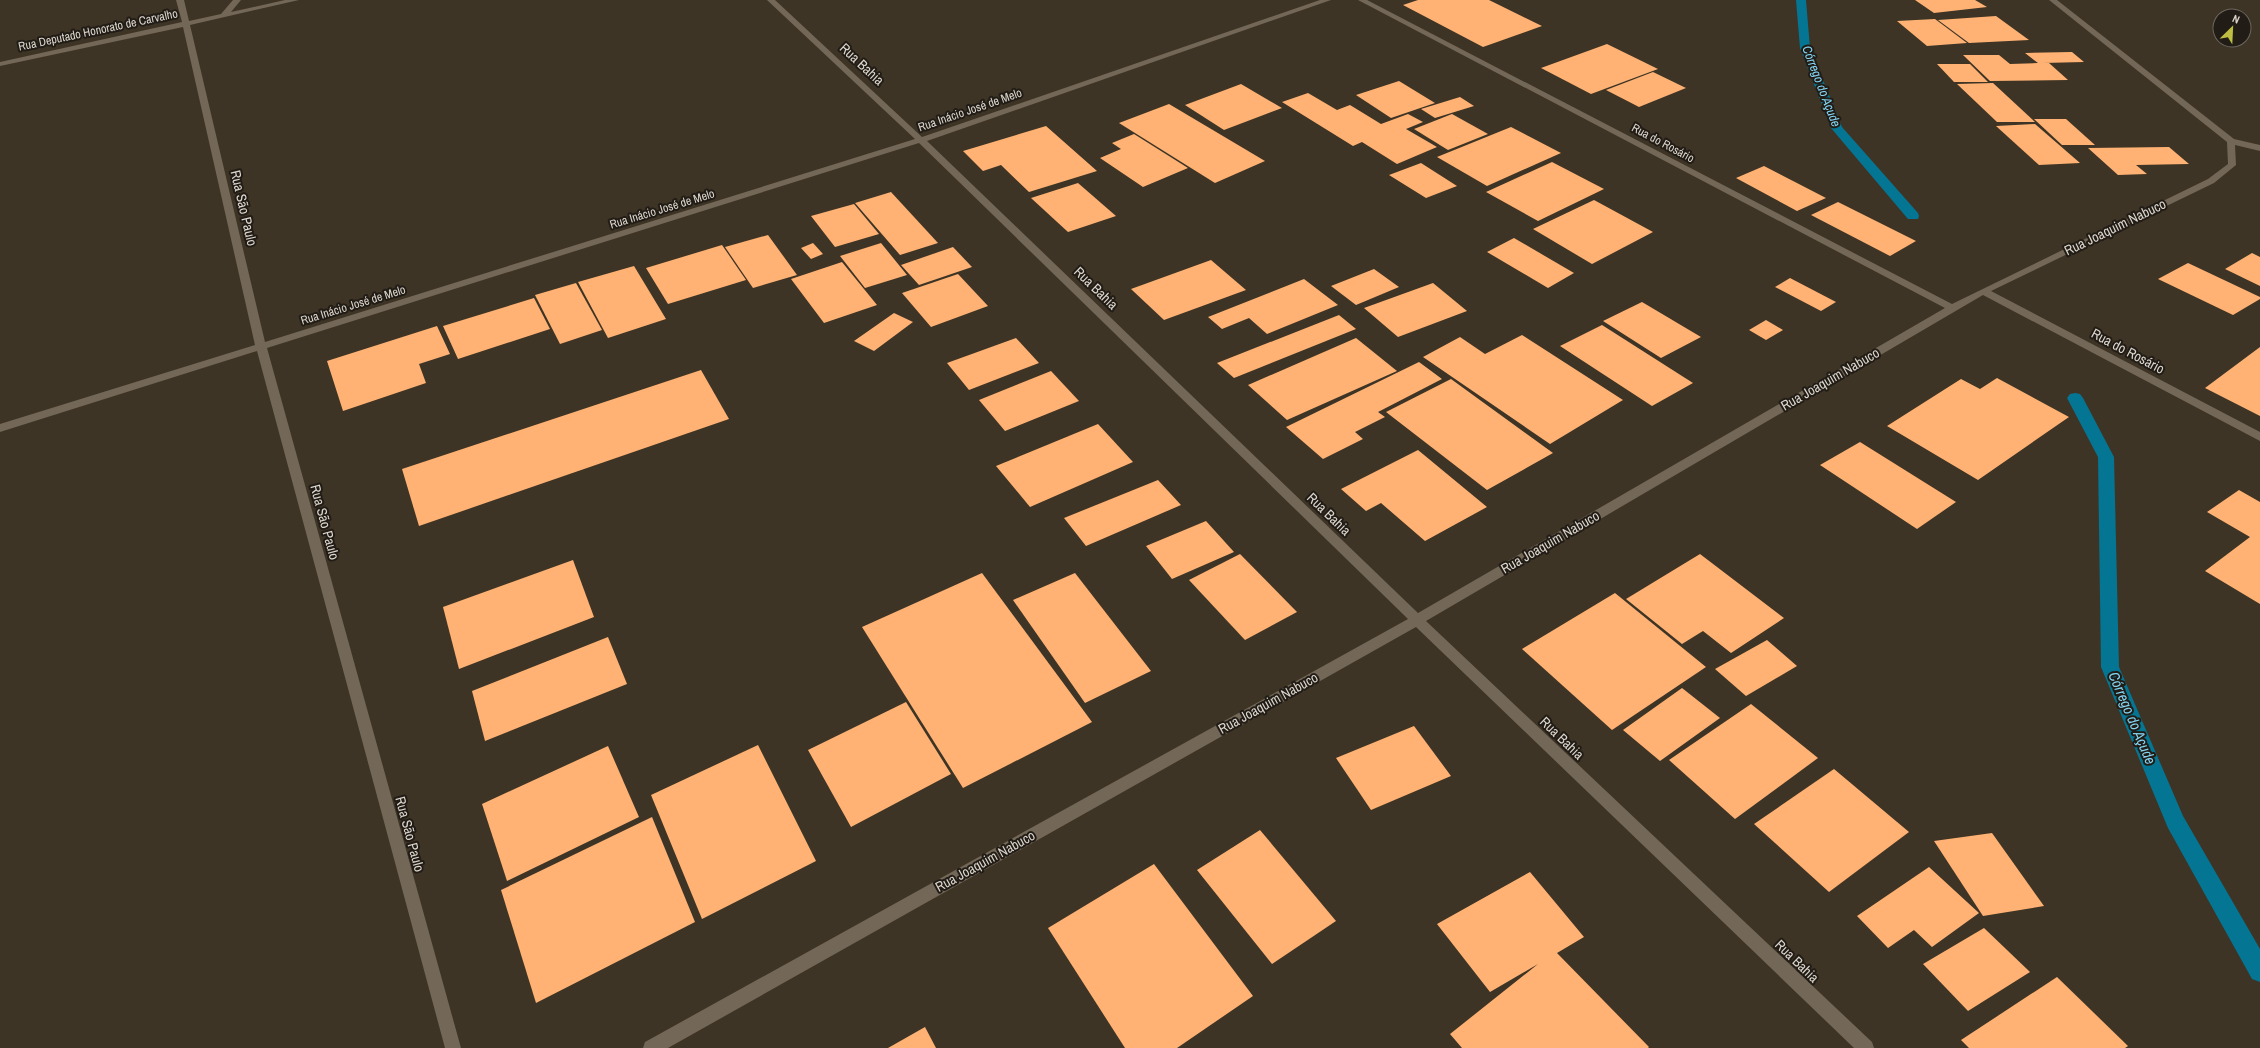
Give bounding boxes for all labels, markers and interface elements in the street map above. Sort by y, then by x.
street label: Rua Deputado Honorato de Carvalho [17,5,179,55]
north arrow [2212,8,2252,48]
text: N [2230,11,2242,27]
street label: Rua Bahia [836,39,888,90]
water label: Córrego do Açude [1798,43,1845,129]
street label: Rua Inácio José de Melo [916,85,1024,135]
street label: Rua do Rosário [1629,120,1697,166]
street label: Rua São Paulo [227,168,261,248]
street label: Rua Inácio José de Melo [608,185,716,233]
street label: Rua Joaquim Nabuco [2061,195,2169,259]
street label: Rua Bahia [1070,263,1122,314]
street label: Rua Inácio José de Melo [299,281,407,329]
street label: Rua do Rosário [2088,324,2168,378]
street label: Rua Joaquim Nabuco [1777,343,1883,415]
street label: Rua São Paulo [306,482,344,562]
street label: Rua Bahia [1303,489,1355,540]
street label: Rua Joaquim Nabuco [1497,506,1603,578]
street label: Rua Joaquim Nabuco [1215,668,1321,738]
water label: Córrego do Açude [2103,668,2162,768]
street label: Rua Bahia [1536,713,1588,764]
street label: Rua São Paulo [391,794,429,874]
street label: Rua Joaquim Nabuco [932,826,1038,896]
street label: Rua Bahia [1771,936,1823,987]

